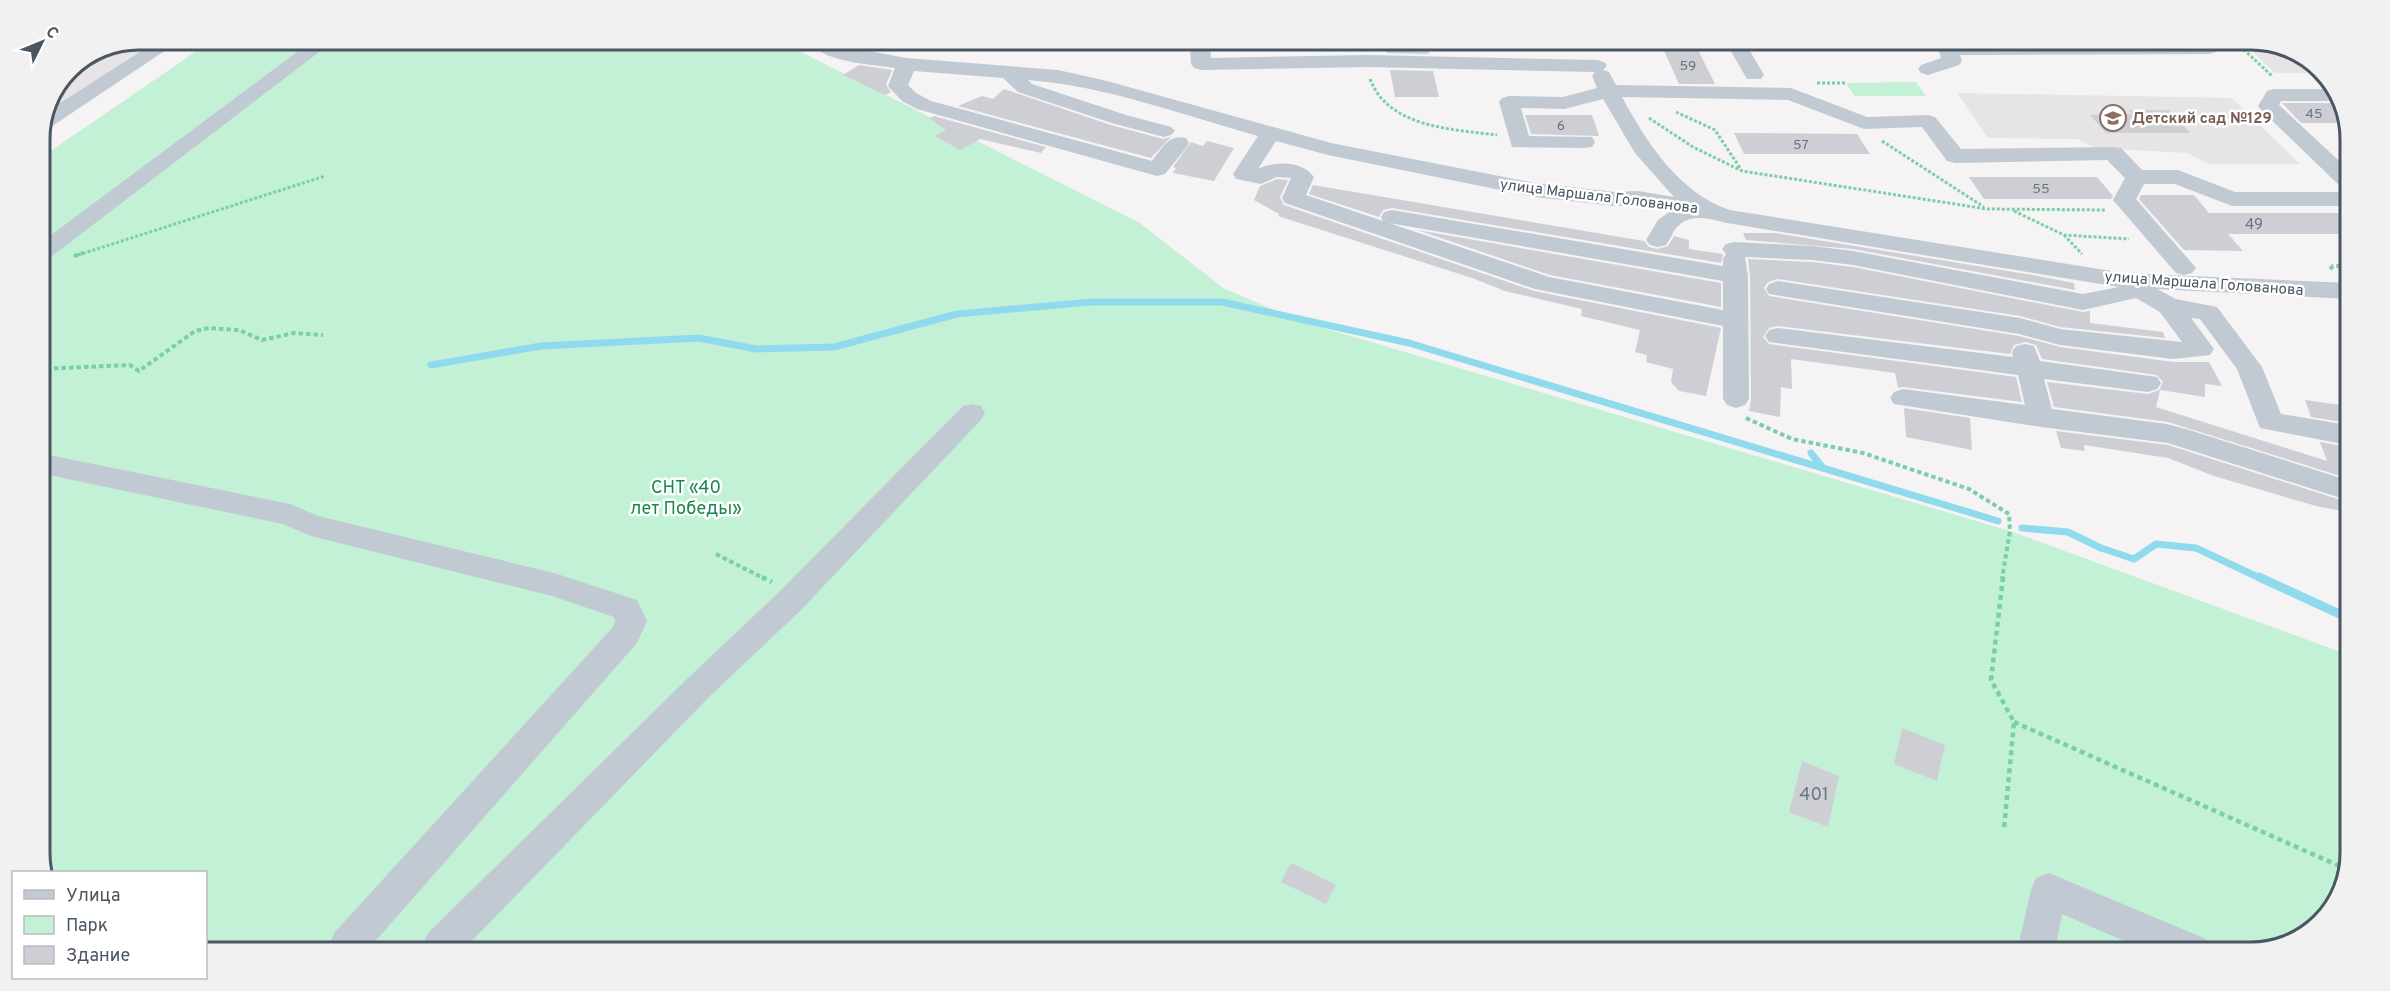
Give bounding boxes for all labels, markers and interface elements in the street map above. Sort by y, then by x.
north arrow [12,12,72,72]
text: С [41,23,62,44]
house number: 59 [1680,58,1696,75]
school or university icon: Детский сад №129 [2098,103,2128,133]
house number: 45 [2305,106,2323,123]
place label: Детский сад №129 [2132,110,2272,129]
house number: 6 [1557,118,1565,135]
house number: 57 [1793,137,1809,154]
street label: улица Маршала Голованова [1499,176,1699,219]
house number: 55 [2032,181,2050,198]
house number: 49 [2245,216,2263,235]
street label: улица Маршала Голованова [2104,268,2304,301]
park label: СНТ «40 лет Победы» [630,477,742,521]
house number: 401 [1799,784,1829,807]
legend [12,871,207,979]
text: Улица [66,885,120,908]
text: Парк [66,915,108,938]
text: Здание [66,945,130,968]

